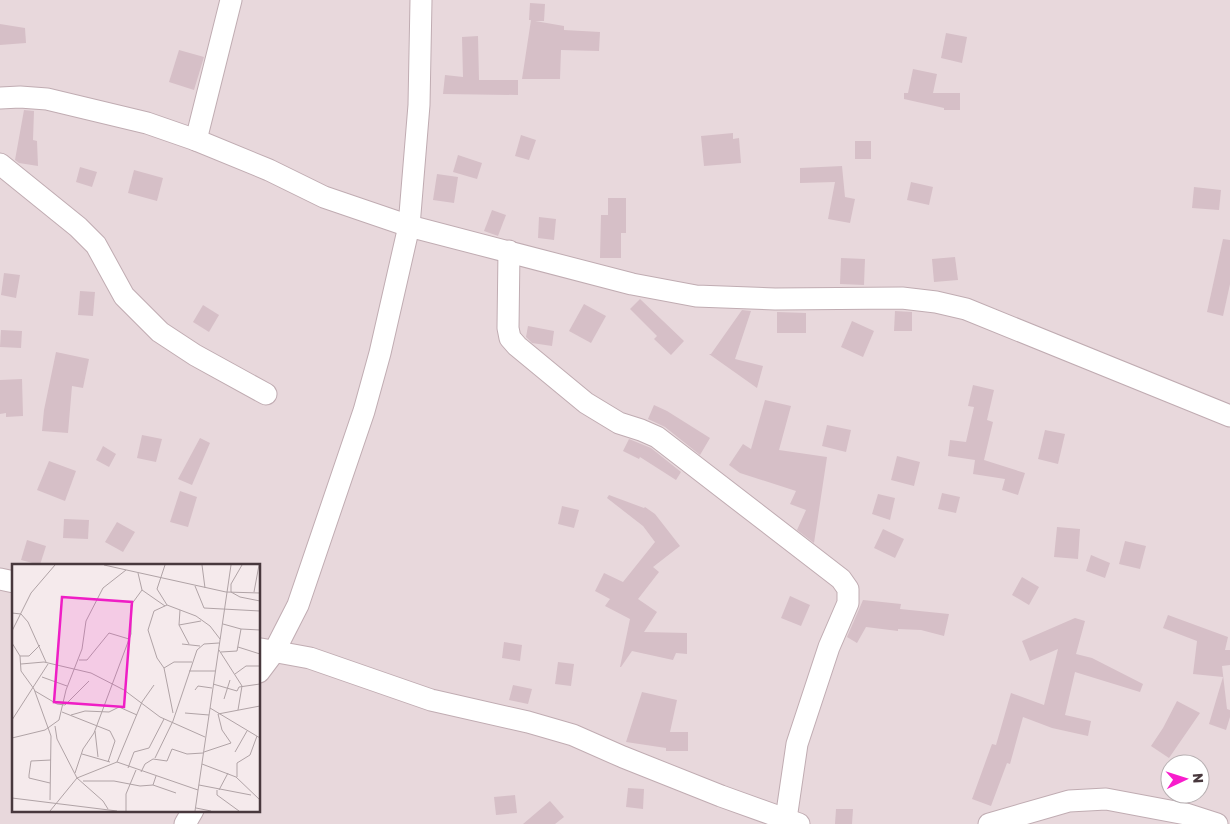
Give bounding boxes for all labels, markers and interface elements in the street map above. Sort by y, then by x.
inset map [12,564,260,812]
north arrow [1160,754,1210,804]
text: N [1189,773,1206,784]

